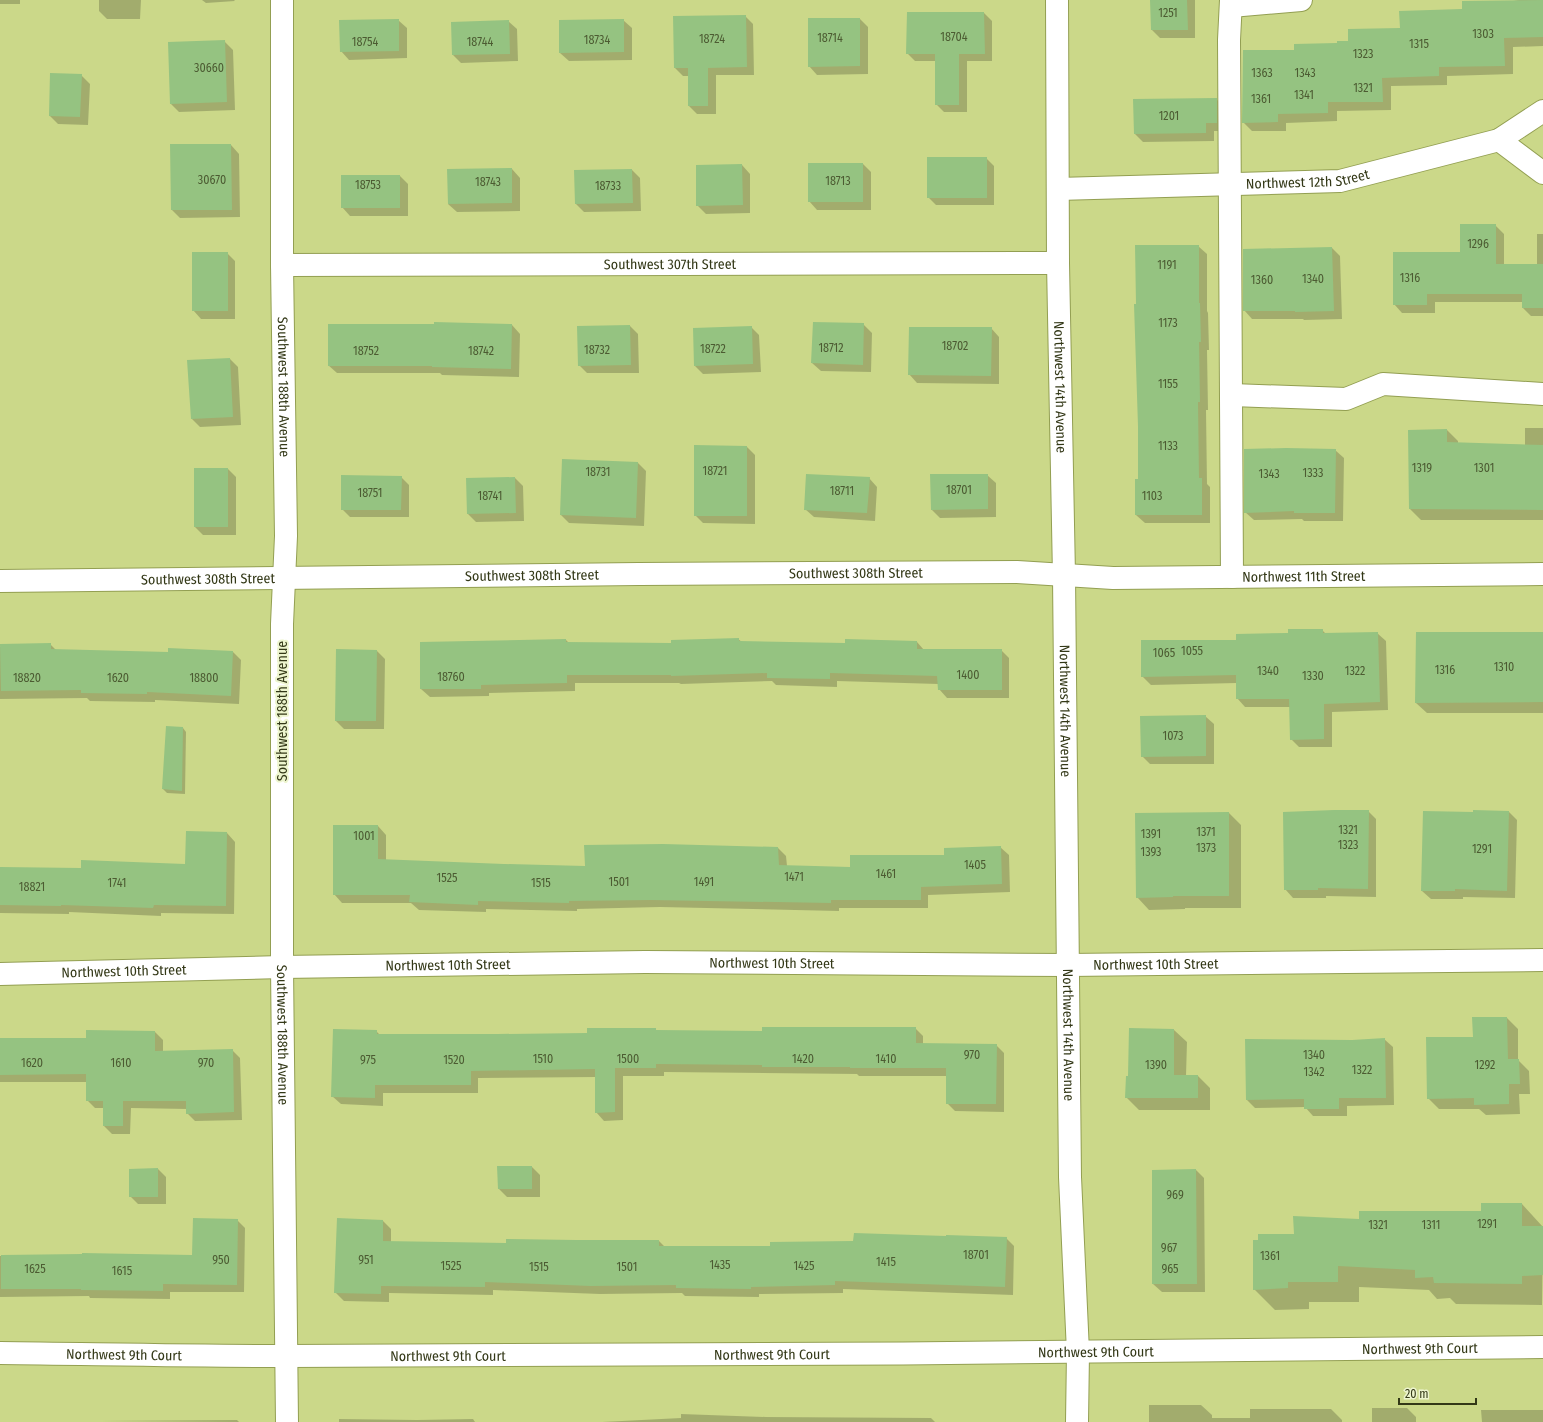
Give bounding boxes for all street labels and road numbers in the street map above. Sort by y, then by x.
street label: Northwest 12th Street [1246,165,1372,192]
street label: Southwest 307th Street [604,255,737,273]
street label: Southwest 188th Avenue [274,317,293,457]
street label: Northwest 14th Avenue [1051,321,1070,453]
street label: Southwest 308th Street [789,564,923,582]
street label: Southwest 308th Street [465,566,599,584]
street label: Northwest 11th Street [1242,567,1366,585]
street label: Southwest 308th Street [141,569,275,588]
street label: Southwest 188th Avenue [274,641,291,781]
street label: Northwest 14th Avenue [1056,645,1075,777]
street label: Northwest 10th Street [709,954,835,972]
street label: Northwest 10th Street [385,955,511,974]
street label: Northwest 10th Street [1093,955,1219,973]
street label: Northwest 10th Street [61,961,187,981]
street label: Southwest 188th Avenue [273,965,292,1105]
street label: Northwest 14th Avenue [1059,969,1078,1101]
street label: Northwest 9th Court [1362,1339,1478,1358]
street label: Northwest 9th Court [1038,1343,1154,1361]
street label: Northwest 9th Court [66,1345,182,1364]
street label: Northwest 9th Court [714,1345,830,1363]
street label: Northwest 9th Court [390,1347,506,1364]

